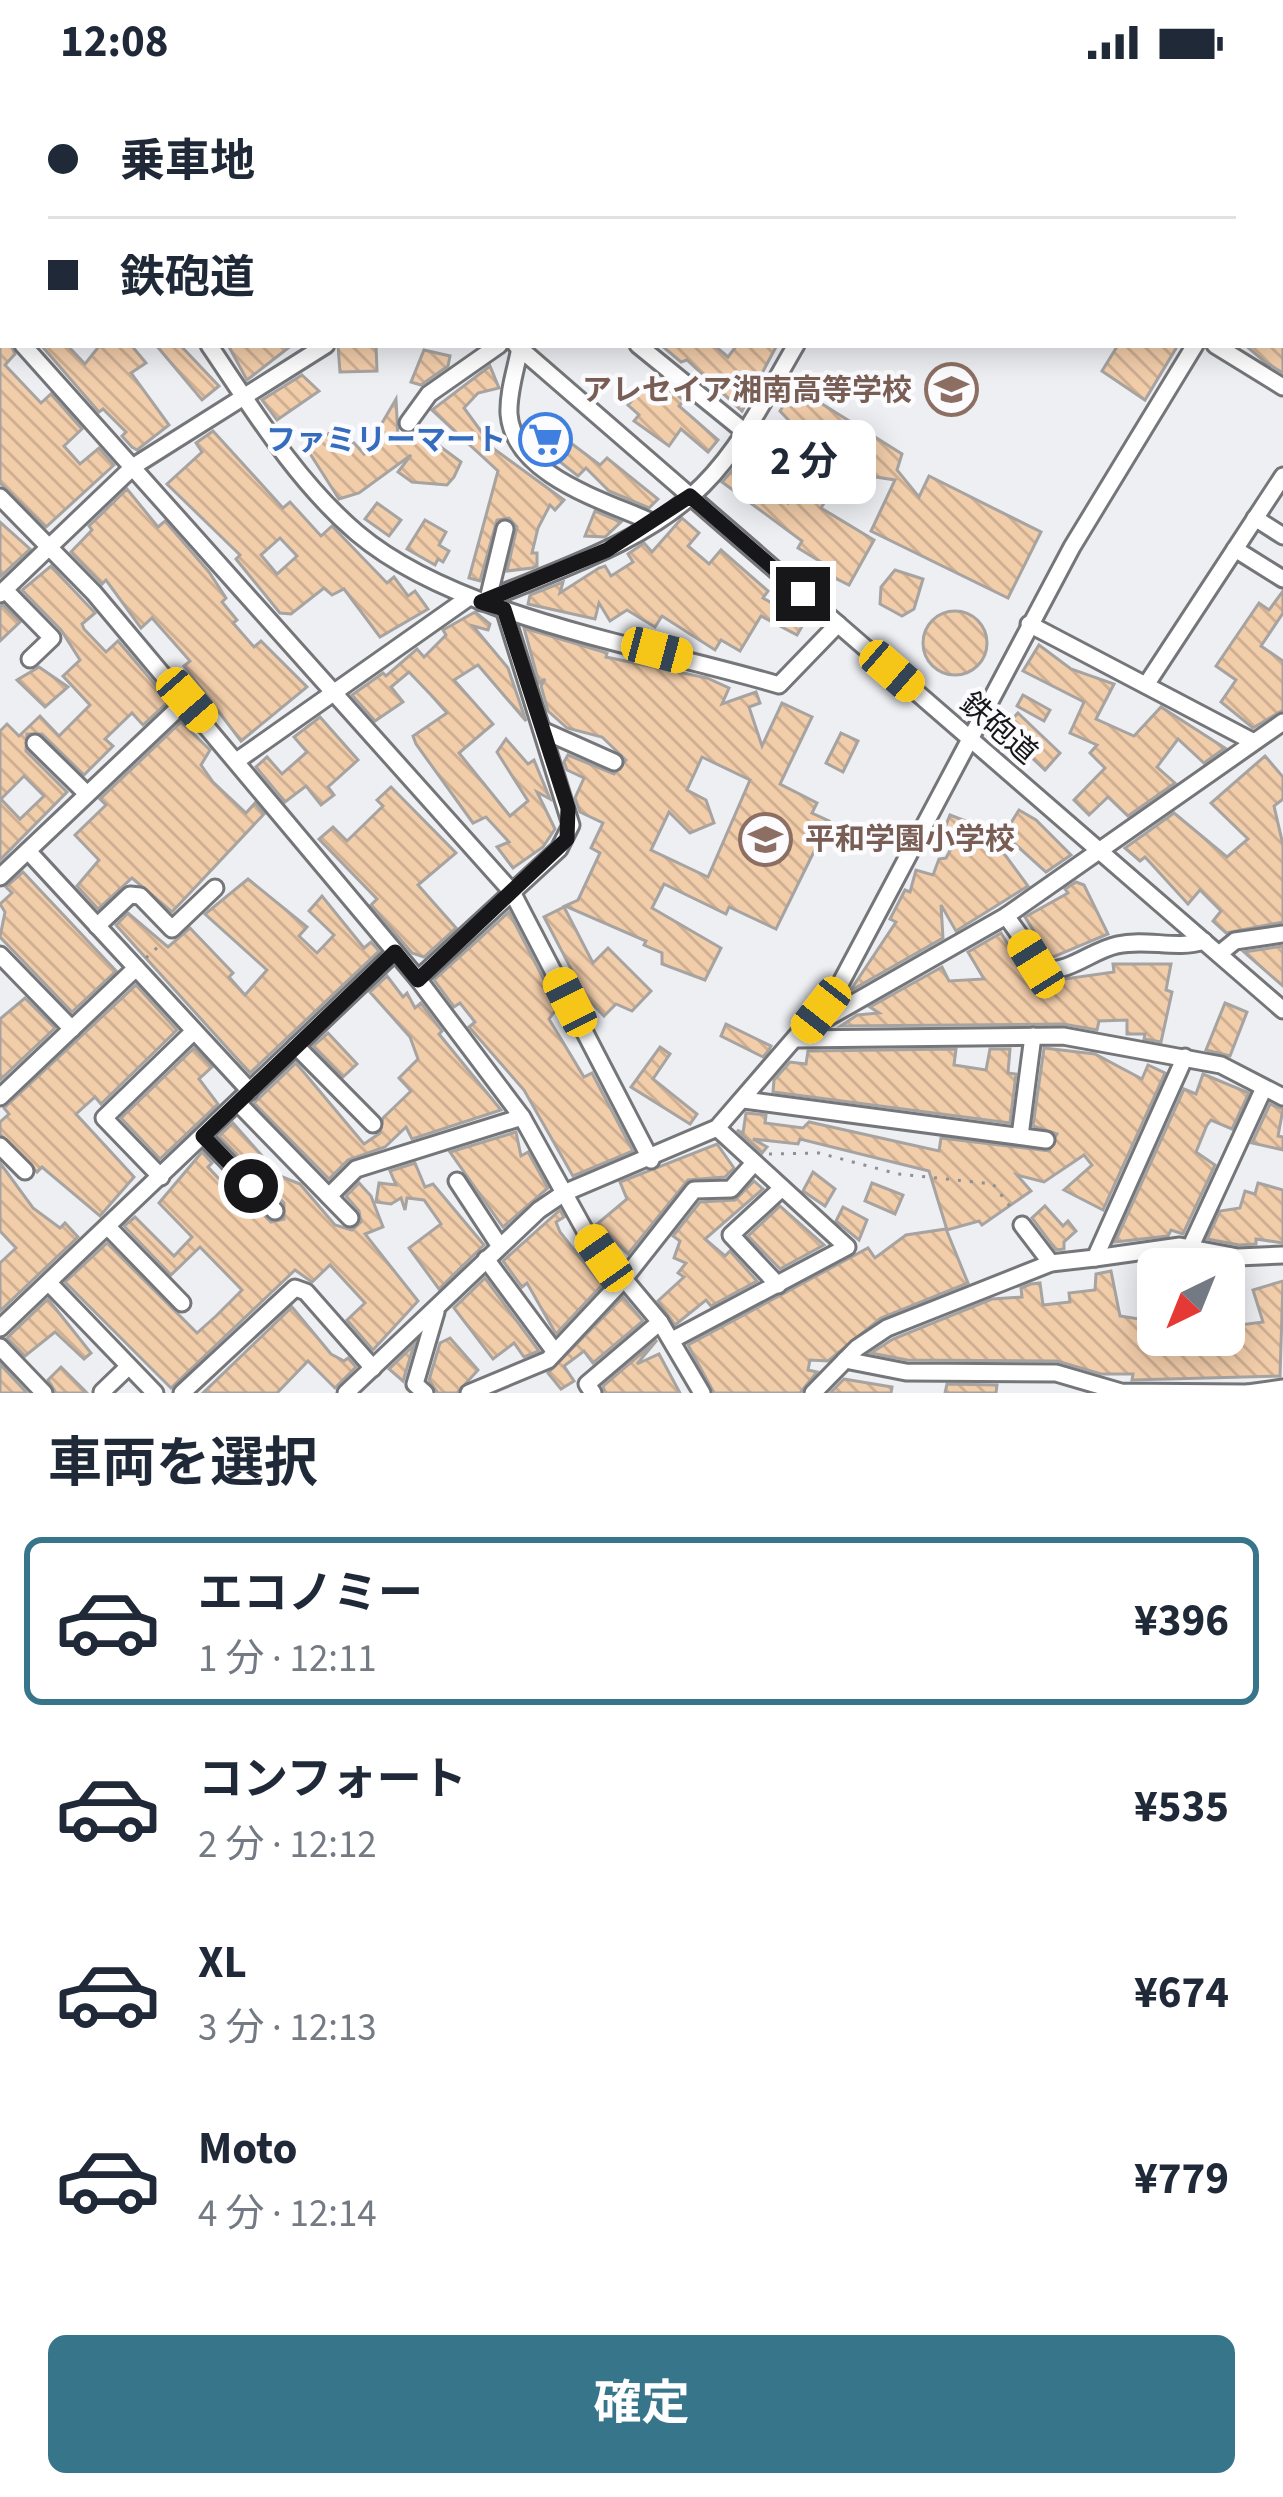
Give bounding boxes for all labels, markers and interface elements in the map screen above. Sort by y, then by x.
text: 12:08 [60,10,169,74]
text: 乗車地 [120,130,255,194]
text: 鉄砲道 [120,246,255,310]
school or university icon: アレセイア湘南高等学校 [923,362,979,418]
place label: アレセイア湘南高等学校 [582,369,912,412]
supermarket icon: ファミリーマート [517,412,573,468]
place label: ファミリーマート [266,419,506,462]
callout: 2 分 [731,420,875,504]
text: 2 分 [770,434,838,490]
route end [776,567,830,621]
car [618,623,696,677]
car [853,634,931,708]
car [150,661,224,739]
street label: 鉄砲道 [951,683,1047,774]
school or university icon: 平和学園小学校 [738,811,794,867]
place label: 平和学園小学校 [805,818,1015,861]
car [1002,924,1070,1004]
car [538,962,602,1042]
car [785,971,857,1049]
route start [224,1159,278,1213]
car [569,1218,639,1298]
north arrow [1137,1248,1245,1356]
map controls [1137,1248,1245,1356]
text: 車両を選択 [48,1426,318,1503]
text: エコノミー [198,1562,423,1626]
icon: car [54,1567,162,1675]
text: ¥396 [1134,1589,1229,1653]
text: 1 分 · 12:11 [198,1631,377,1687]
text: コンフォート [198,1748,467,1812]
icon: car [54,1753,162,1861]
text: ¥535 [1134,1775,1229,1839]
text: 2 分 · 12:12 [198,1817,377,1873]
text: XL [198,1931,247,1995]
icon: car [54,1939,162,2047]
text: ¥674 [1134,1961,1229,2025]
text: 3 分 · 12:13 [198,2000,377,2056]
text: Moto [198,2117,297,2181]
icon: car [54,2125,162,2233]
text: ¥779 [1134,2147,1229,2211]
text: 4 分 · 12:14 [198,2186,377,2242]
button: 確定 [48,2335,1235,2473]

